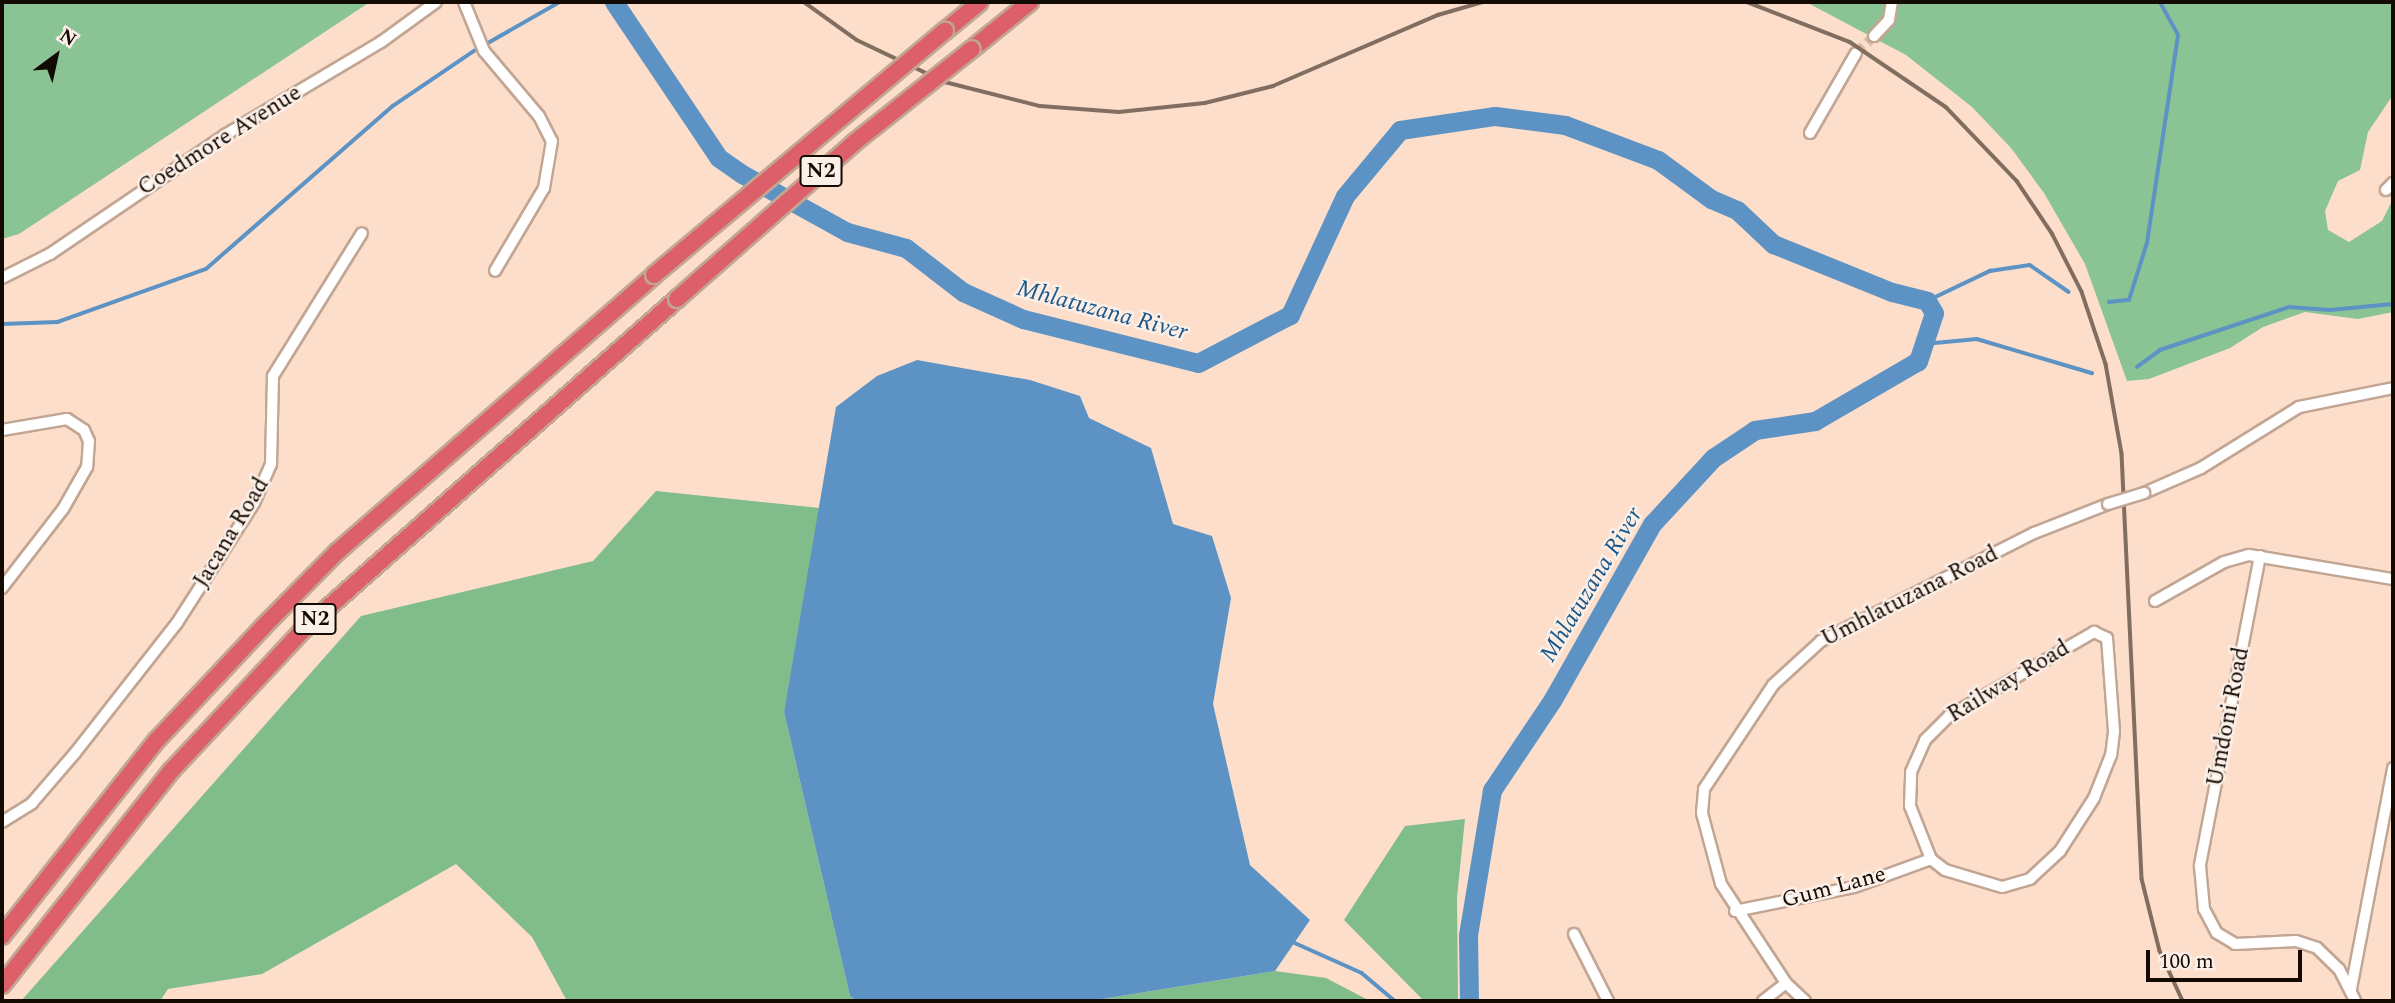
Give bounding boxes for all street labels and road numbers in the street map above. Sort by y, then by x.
street label: Coedmore Avenue [133,80,307,202]
road number: N2 [798,154,844,188]
street label: Jacana Road [188,473,276,593]
street label: Umhlatuzana Road [1817,540,2003,654]
road number: N2 [292,602,338,636]
street label: Railway Road [1943,635,2075,729]
street label: Umdoni Road [2202,645,2256,789]
street label: Gum Lane [1779,861,1889,915]

